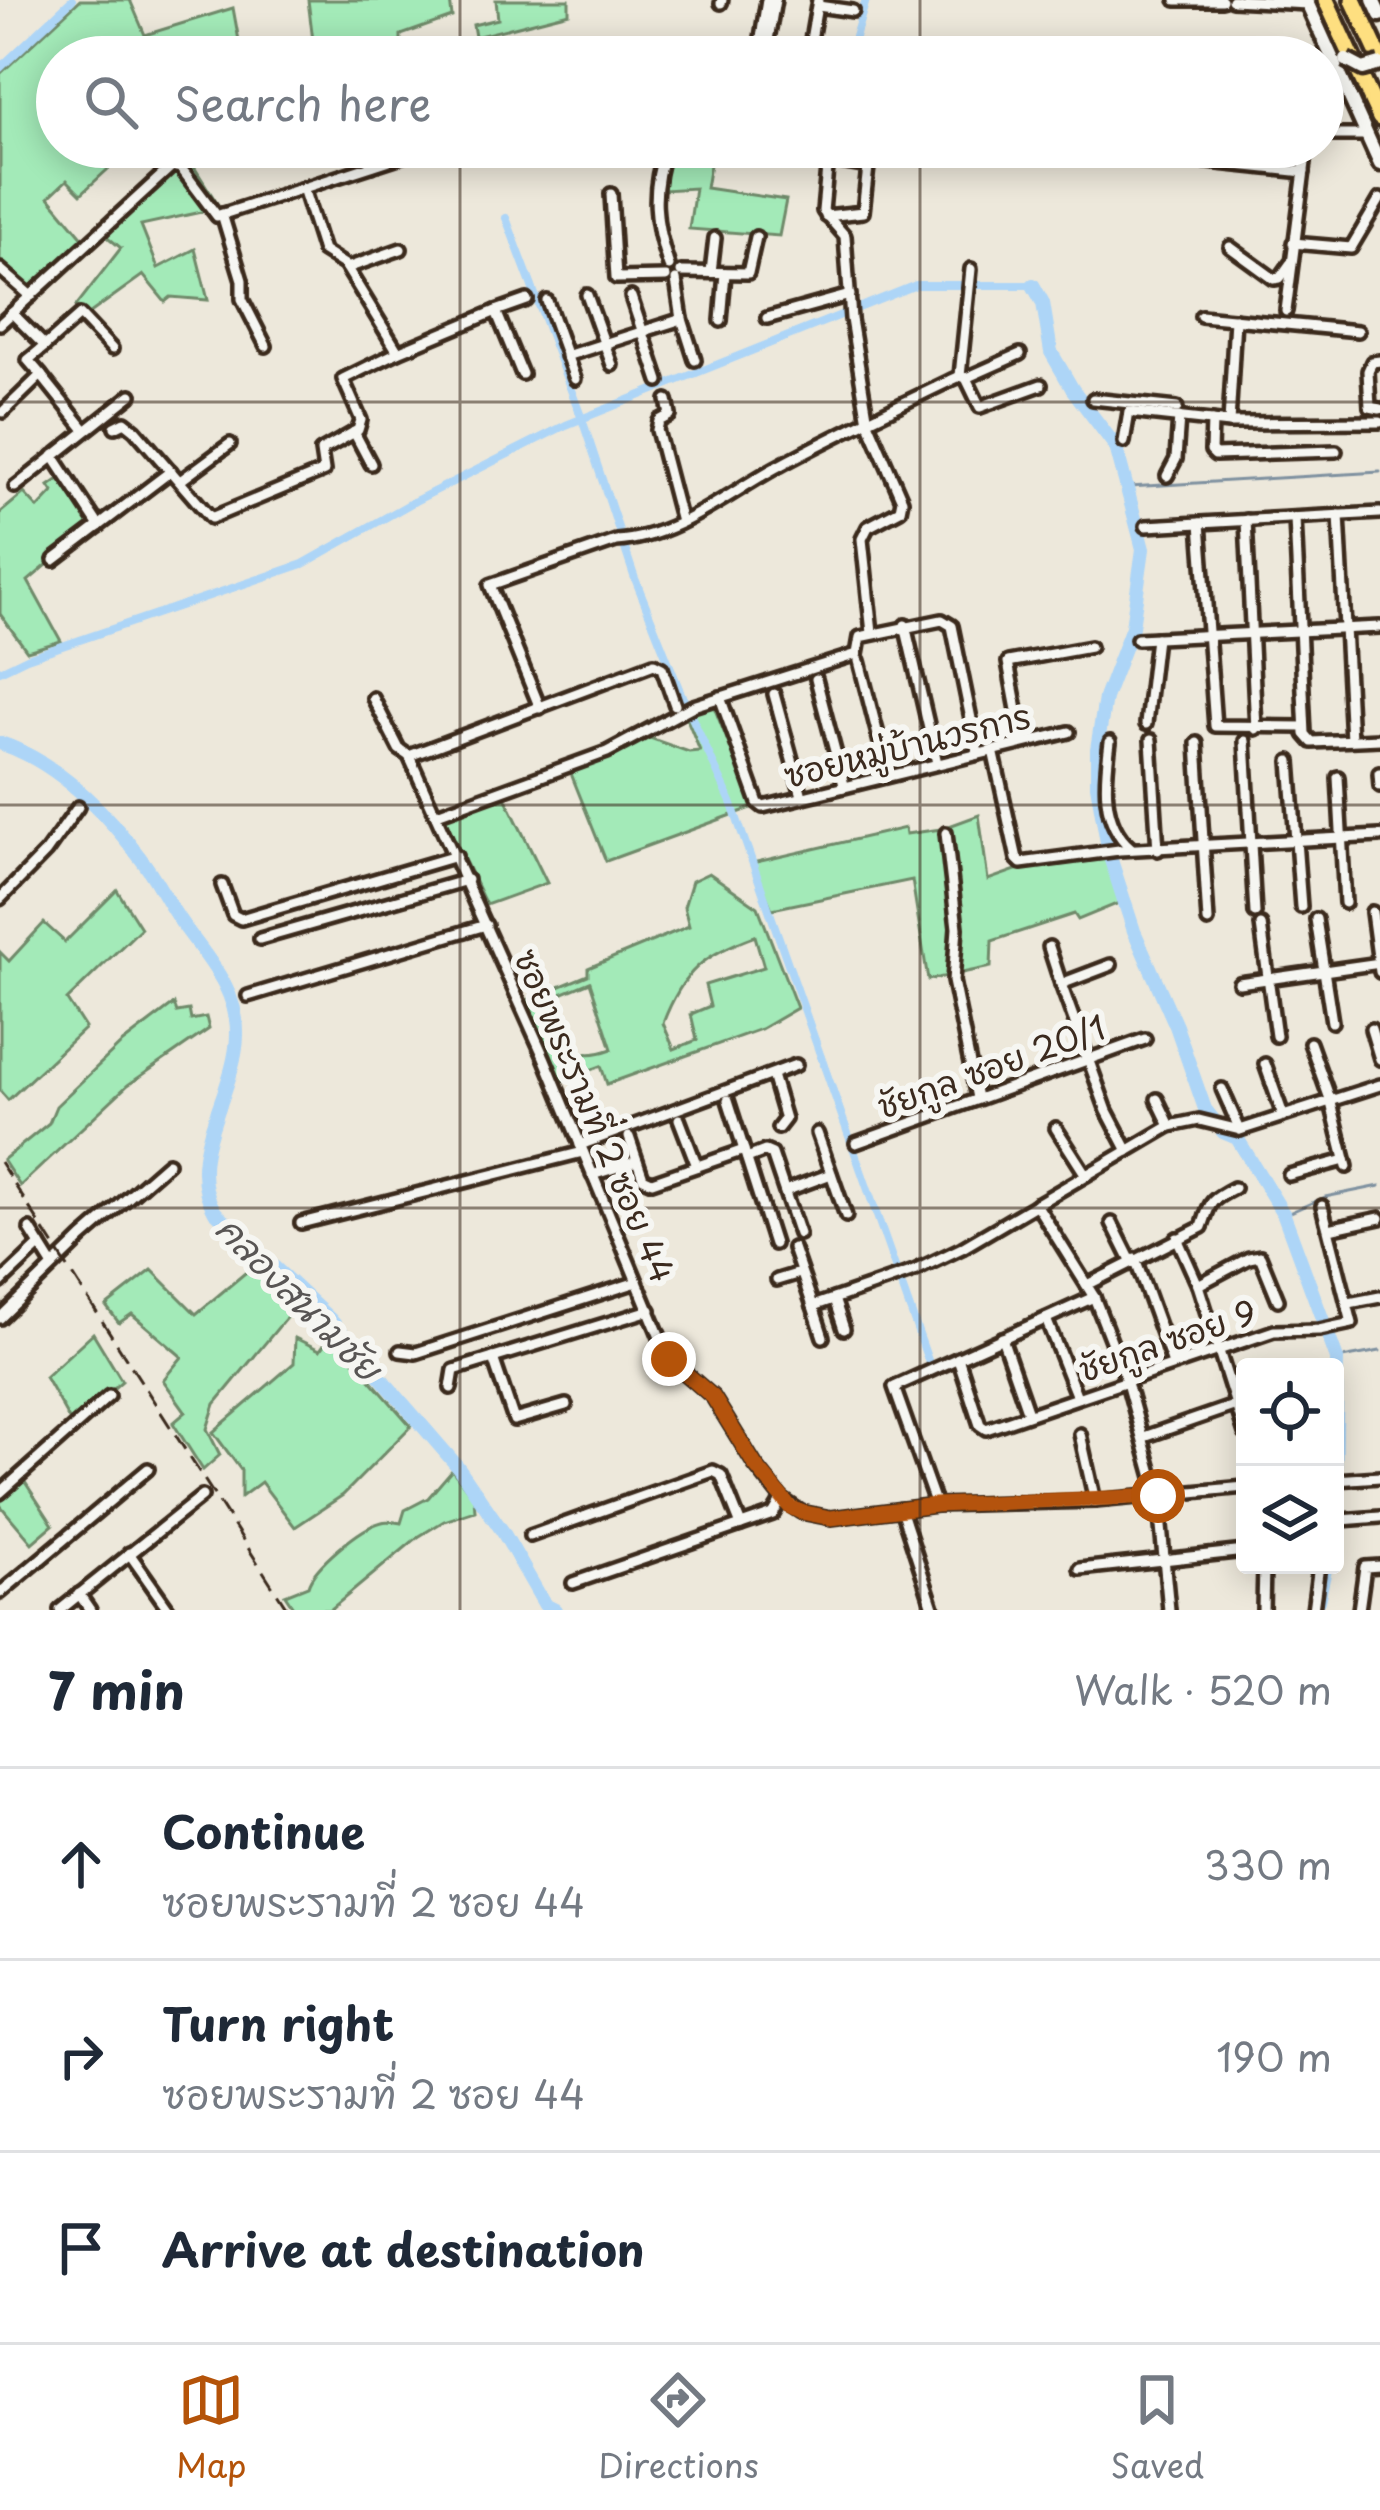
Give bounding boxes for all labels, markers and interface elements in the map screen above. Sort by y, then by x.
search box [36,36,1344,168]
text: Search here [174,68,431,136]
icon: search [78,69,144,135]
street label: ซอยหมู่บ้านวรการ [778,689,1036,801]
street label: ซอยพระรามที่ 2 ซอย 44 [503,939,693,1290]
street label: ชัยกูล ซอย 20/1 [870,1000,1113,1131]
water label: คลองสนามชัย [205,1202,397,1394]
street label: ชัยกูล ซอย 9 [1071,1285,1263,1395]
route end [642,1332,696,1386]
map controls [1236,1358,1344,1574]
button: locate [1236,1358,1344,1466]
button: layers [1236,1466,1344,1574]
route start [1131,1469,1185,1523]
text: 7 min [48,1650,185,1727]
text: Walk · 520 m [1074,1659,1332,1718]
text: Continue [162,1796,365,1864]
icon: ahead [48,1831,114,1897]
text: 330 m [1204,1834,1332,1893]
text: ซอยพระรามที่ 2 ซอย 44 [162,1871,585,1930]
text: Turn right [162,1988,394,2056]
icon: right [48,2023,114,2089]
text: 190 m [1216,2026,1332,2085]
text: ซอยพระรามที่ 2 ซอย 44 [162,2063,585,2122]
text: Arrive at destination [162,2214,645,2282]
icon: arrive [48,2215,114,2281]
tab: Map [176,2367,246,2489]
tab: Directions [598,2367,759,2489]
tab: Saved [1110,2367,1204,2489]

